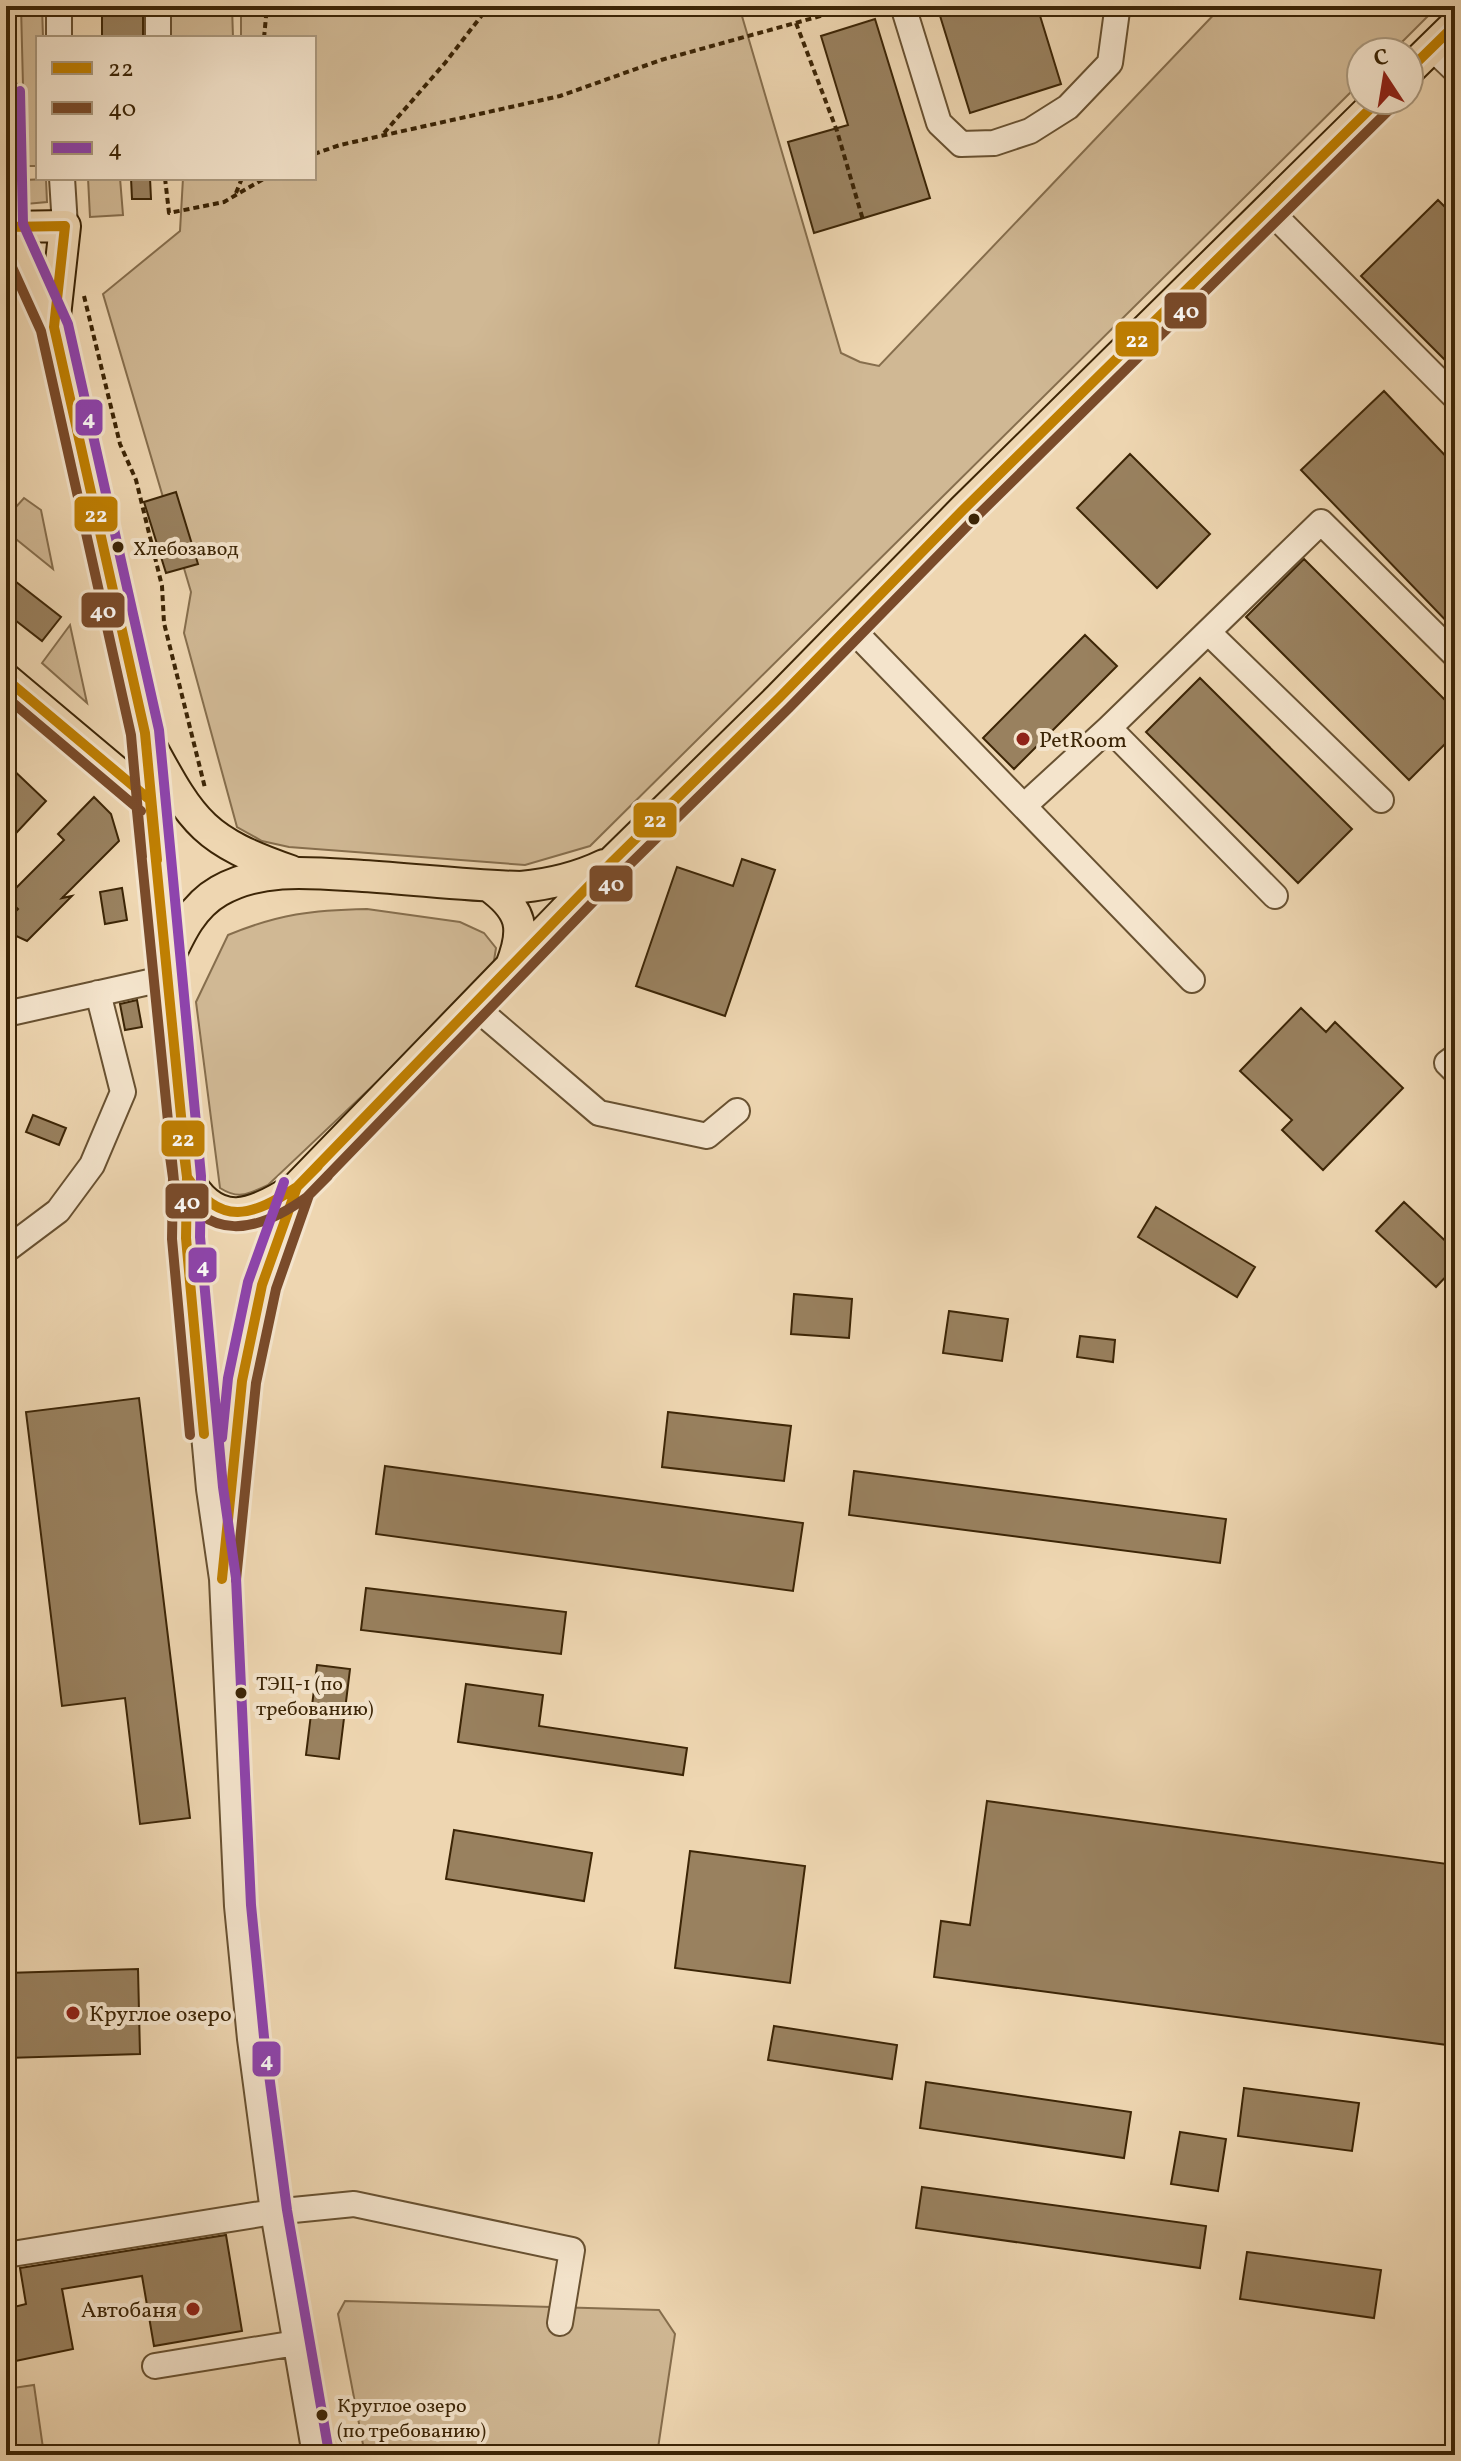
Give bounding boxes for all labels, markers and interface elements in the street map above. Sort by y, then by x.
legend [36,36,316,180]
north arrow [1345,36,1425,116]
text: С [1371,42,1392,76]
text: 22 [108,53,134,87]
text: 40 [108,93,136,127]
text: 4 [108,133,122,167]
line badge: 40 [1163,291,1208,330]
text: 40 [1173,297,1199,328]
line badge: 22 [1114,320,1160,358]
text: 22 [1126,326,1148,357]
line badge: 4 [74,398,104,437]
text: 4 [82,404,96,435]
line badge: 22 [73,495,119,533]
text: 22 [85,501,107,532]
unlabelled marker [966,511,982,527]
place label: Хлебозавод [133,536,239,564]
marker: Хлебозавод [110,539,126,555]
line badge: 40 [80,591,126,629]
text: 40 [90,597,116,628]
place label: PetRoom [1039,726,1127,757]
marker: PetRoom [1014,730,1032,748]
line badge: 22 [632,801,678,839]
text: 22 [644,806,666,837]
line badge: 40 [588,864,634,903]
text: 40 [598,870,624,901]
line badge: 22 [160,1119,206,1158]
text: 22 [172,1125,194,1156]
line badge: 40 [164,1182,210,1220]
text: 40 [174,1188,200,1219]
line badge: 4 [187,1246,218,1284]
text: 4 [196,1252,210,1283]
place label: ТЭЦ-1 (по требованию) [256,1671,374,1724]
marker: ТЭЦ-1 (по требованию) [233,1685,249,1701]
place label: Круглое озеро [89,2000,232,2031]
marker: Круглое озеро [64,2004,82,2022]
line badge: 4 [251,2040,282,2078]
text: 4 [260,2046,274,2077]
place label: Автобаня [81,2296,177,2327]
marker: Автобаня [184,2300,202,2318]
place label: Круглое озеро (по требованию) [337,2393,486,2446]
marker: Круглое озеро (по требованию) [314,2407,330,2423]

